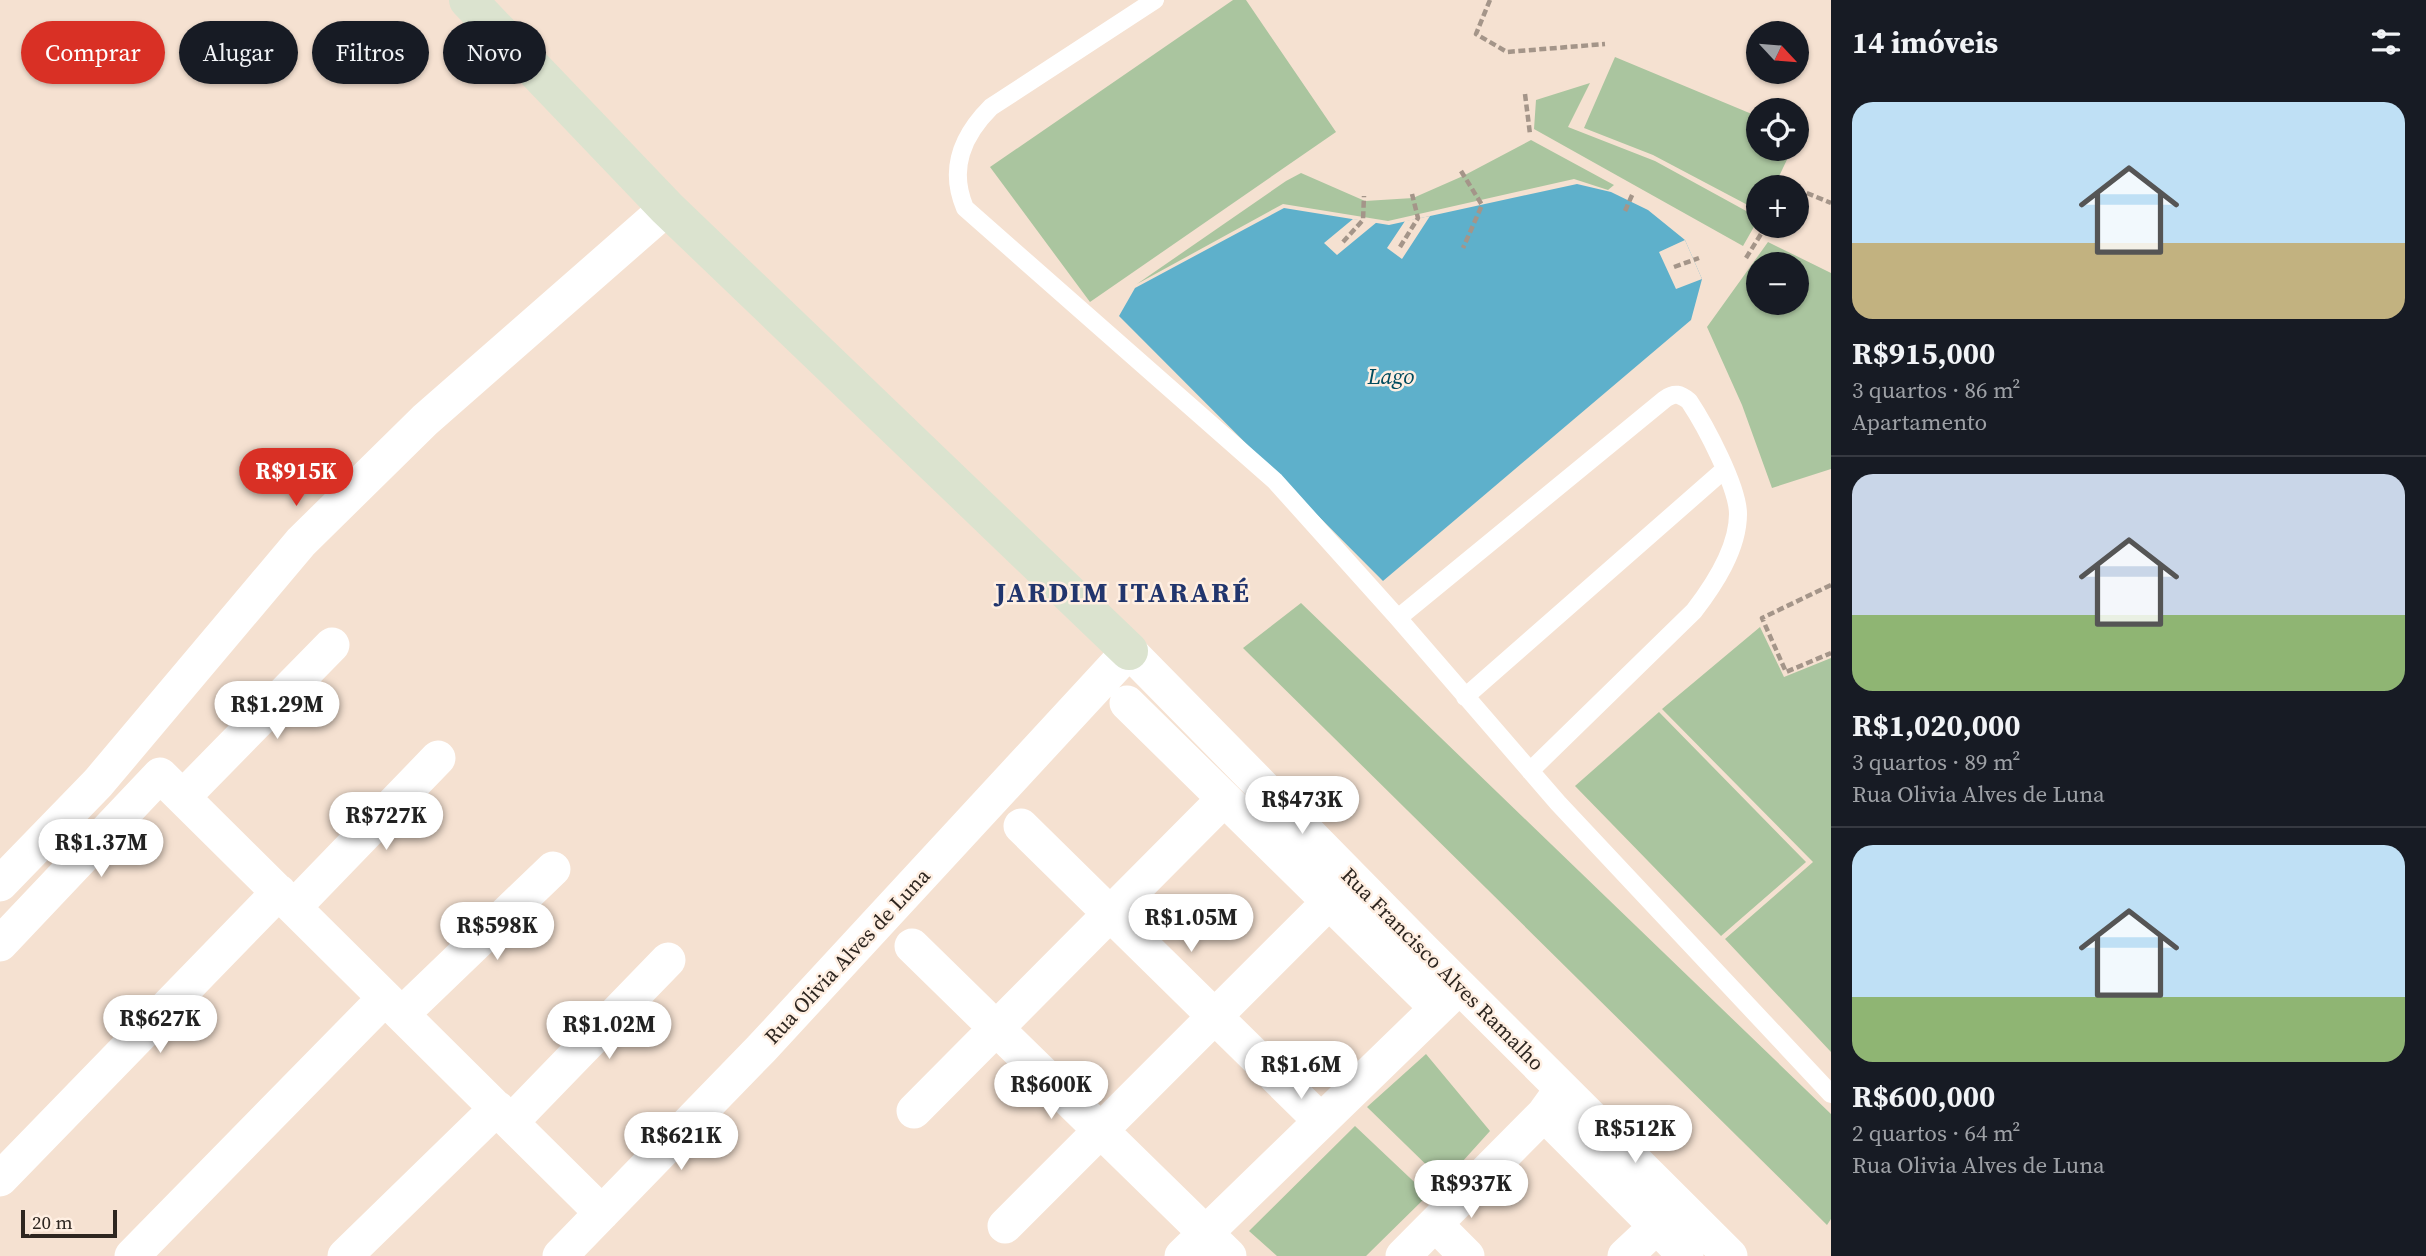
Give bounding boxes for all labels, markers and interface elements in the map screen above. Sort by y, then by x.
chip: Comprar [21,21,165,84]
chip: Alugar [179,21,298,84]
chip: Filtros [312,21,429,84]
chip: Novo [443,21,546,84]
north arrow [1746,21,1810,84]
map controls [1746,21,1809,315]
text: 14 imóveis [1852,22,1998,63]
icon: filters [2367,23,2405,61]
button: locate [1746,98,1809,161]
icon: home [2066,147,2192,273]
button: + [1746,175,1809,238]
button: − [1746,252,1809,315]
text: R$915,000 [1852,333,1995,374]
water label: Lago [1366,360,1415,392]
text: 3 quartos · 86 m² [1852,374,2021,406]
text: Apartamento [1852,406,1987,438]
pin: R$915K [239,448,353,508]
text: R$915K [255,455,337,487]
icon: home [2066,519,2192,645]
district label: JARDIM ITARARÉ [993,573,1251,611]
pin: R$1.29M [212,682,342,741]
text: R$1.29M [230,688,324,720]
text: R$1,020,000 [1852,705,2021,746]
text: 3 quartos · 89 m² [1852,746,2021,778]
pin: R$473K [1245,776,1359,836]
text: Rua Olivia Alves de Luna [1852,778,2105,810]
text: R$473K [1261,783,1343,815]
pin: R$727K [329,792,443,852]
text: R$727K [345,799,427,831]
pin: R$1.37M [36,820,166,879]
text: R$1.37M [54,826,148,858]
street label: Rua Olivia Alves de Luna [758,861,937,1050]
street label: Rua Francisco Alves Ramalho [1335,861,1551,1077]
icon: home [2066,890,2192,1016]
pin: R$1.05M [1126,894,1256,954]
text: R$1.05M [1144,901,1238,933]
pin: R$598K [440,902,554,962]
text: R$598K [456,909,538,941]
pin: R$627K [103,996,217,1055]
text: R$627K [119,1002,201,1034]
pin: R$1.02M [544,1002,674,1061]
text: R$1.02M [562,1008,656,1040]
pin: R$1.6M [1244,1042,1358,1101]
text: R$1.6M [1261,1048,1341,1080]
pin: R$600K [994,1062,1108,1121]
text: R$600K [1010,1068,1092,1100]
text: R$600,000 [1852,1076,1995,1117]
pin: R$512K [1578,1106,1692,1165]
pin: R$621K [624,1112,738,1172]
text: R$512K [1594,1112,1676,1144]
text: 2 quartos · 64 m² [1852,1117,2021,1149]
text: R$621K [640,1119,722,1151]
text: Rua Olivia Alves de Luna [1852,1149,2105,1181]
pin: R$937K [1414,1160,1528,1220]
text: R$937K [1430,1167,1512,1199]
scale bar [21,1207,117,1239]
text: 20 m [32,1209,73,1235]

